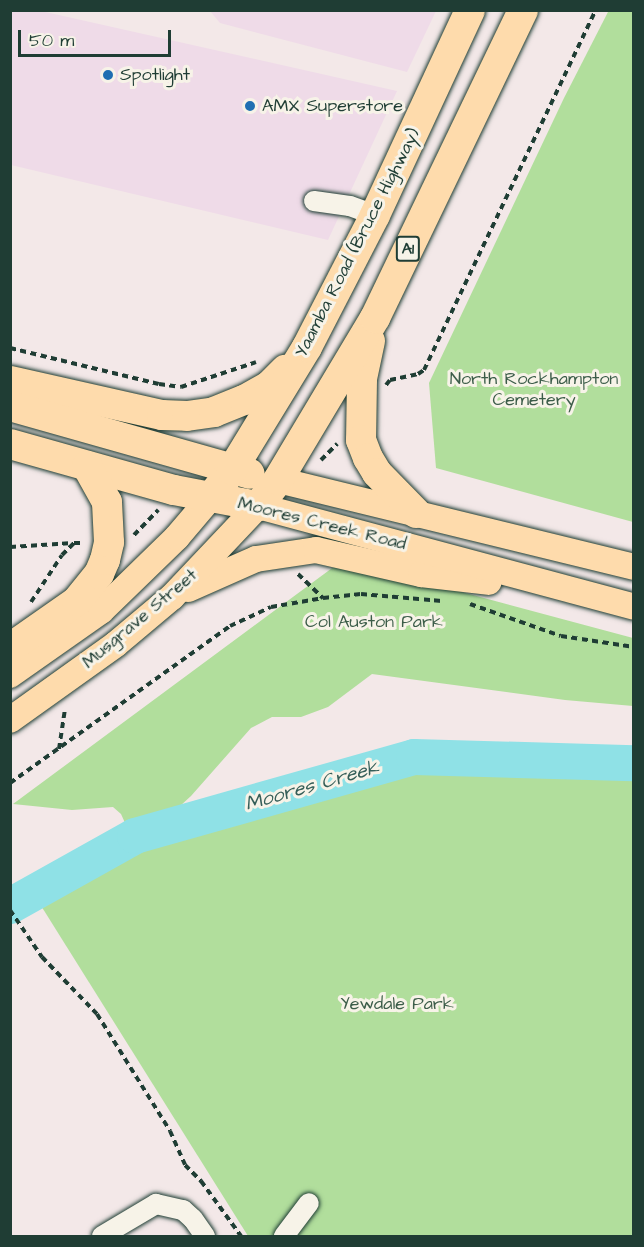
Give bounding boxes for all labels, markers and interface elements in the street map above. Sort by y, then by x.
scale bar [21,18,174,56]
text: 50 m [29,28,74,53]
place label: Spotlight [120,64,190,86]
marker: Spotlight [101,68,115,82]
place label: AMX Superstore [262,95,403,117]
marker: AMX Superstore [243,99,257,113]
street label: Yaamba Road (Bruce Highway) [291,125,425,361]
road number: A1 [394,236,422,262]
park label: North Rockhampton Cemetery [450,369,618,412]
street label: Moores Creek Road [236,493,408,555]
street label: Musgrave Street [78,565,202,673]
park label: Col Auston Park [305,611,443,633]
water label: Moores Creek [242,755,382,817]
park label: Yewdale Park [340,993,454,1015]

